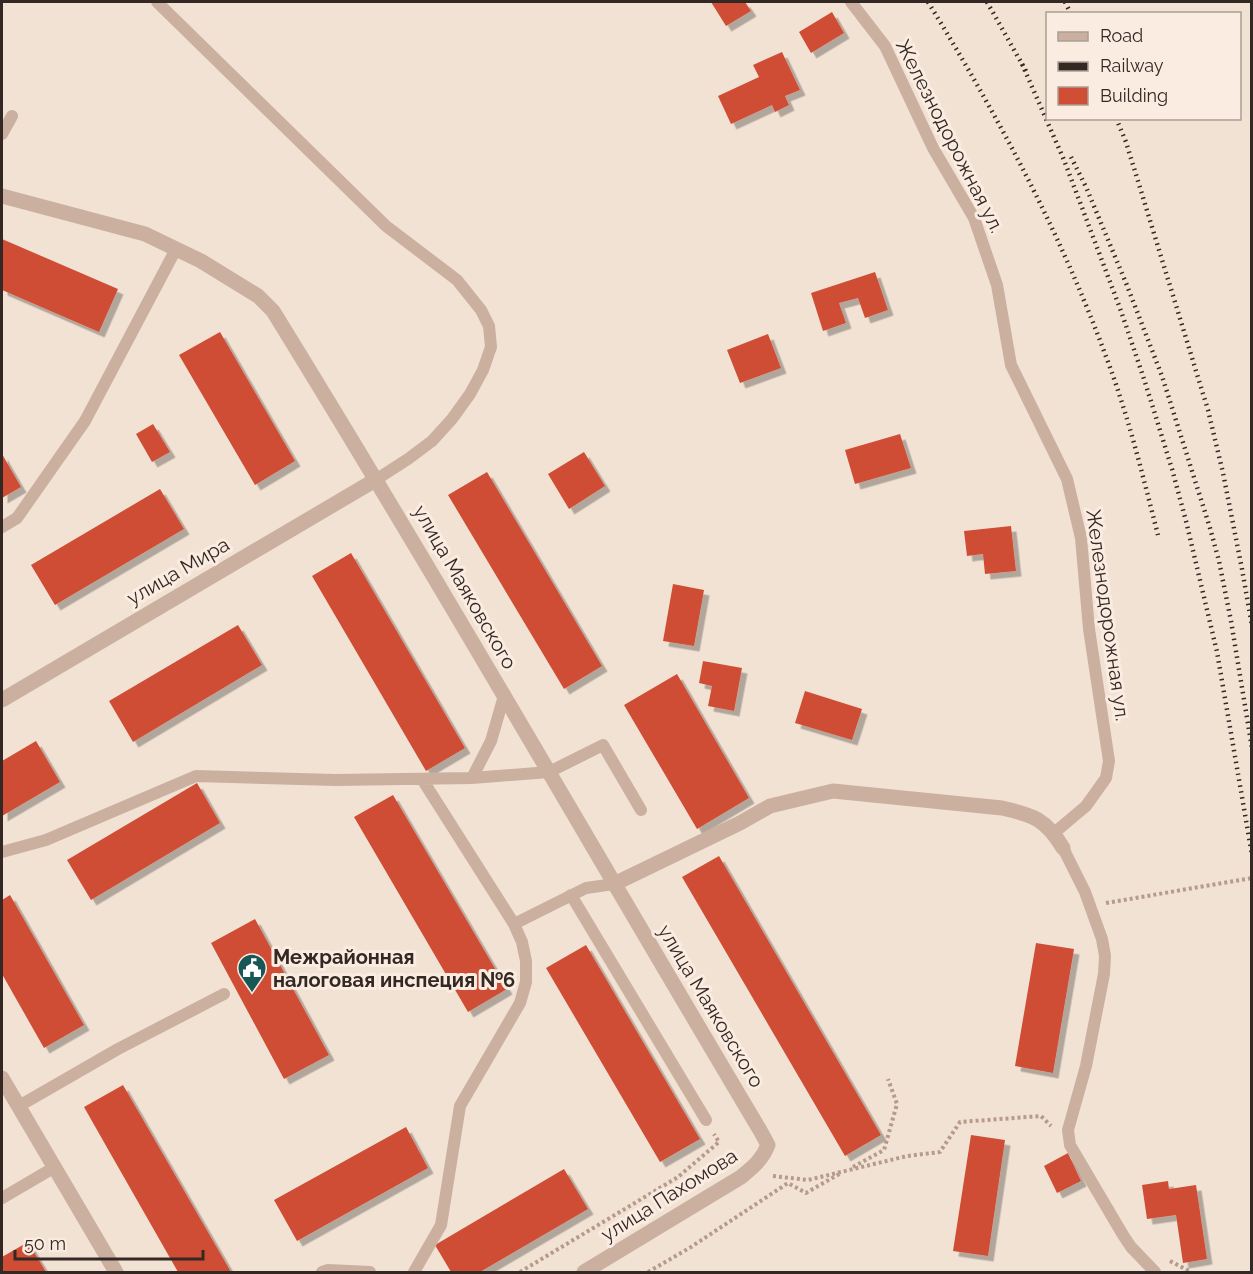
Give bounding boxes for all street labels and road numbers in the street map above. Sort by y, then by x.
street label: Железнодорожная ул. [891,35,1009,237]
street label: улица Маяковского [408,501,522,673]
street label: Железнодорожная ул. [1081,508,1135,722]
street label: улица Мира [122,532,234,610]
street label: улица Маяковского [653,920,769,1092]
street label: улица Пахомова [596,1143,742,1247]

